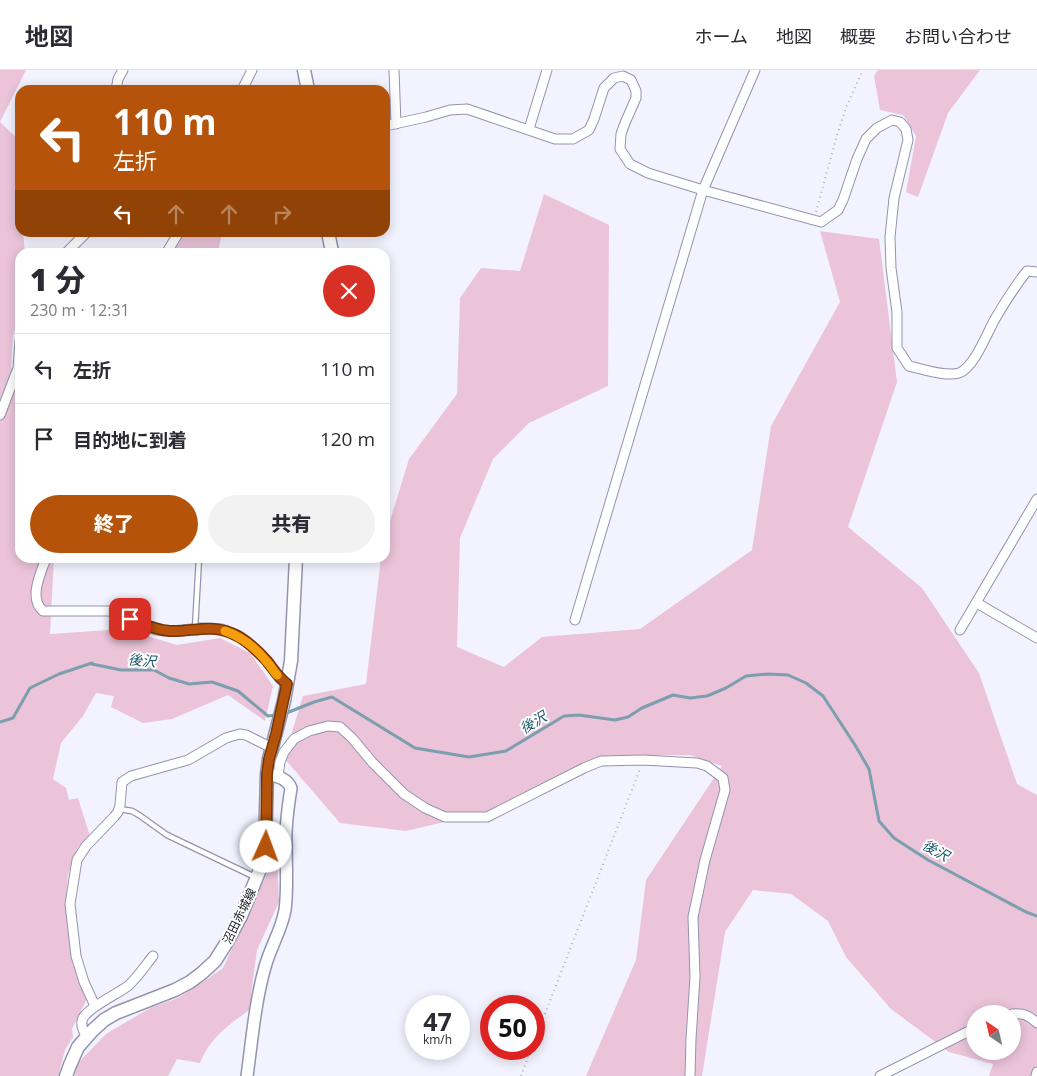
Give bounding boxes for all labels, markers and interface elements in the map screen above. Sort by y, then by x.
text: 地図 [25,19,73,52]
text: ホーム [695,24,748,48]
text: 地図 [776,24,812,48]
text: 概要 [840,24,876,48]
text: お問い合わせ [904,24,1012,48]
text: 110 m [113,98,217,145]
icon: left [30,105,95,170]
text: 左折 [113,145,157,175]
icon: left [109,200,137,228]
icon: ahead [162,200,190,228]
icon: ahead [215,200,243,228]
icon: right [268,200,296,228]
text: 1 分 [30,259,85,300]
button: close [323,265,375,317]
text: 230 m · 12:31 [30,299,130,321]
icon: left [30,355,58,383]
text: 110 m [320,356,375,382]
text: 左折 [73,357,111,383]
icon: arrive [30,425,58,453]
text: 120 m [320,426,375,452]
text: 目的地に到着 [73,427,187,453]
button: 終了 [30,495,198,553]
button: 共有 [208,495,375,553]
pin [109,598,151,640]
icon: arrive [116,605,144,633]
water label: 後沢 [127,649,159,671]
water label: 後沢 [516,706,552,737]
position arrow [239,820,291,872]
water label: 後沢 [919,835,955,866]
street label: 沼田赤城線 [218,885,260,947]
speed limit sign: 50 [480,995,545,1060]
text: 47 [423,1004,452,1038]
north arrow [966,1005,1021,1060]
map controls [966,1005,1021,1060]
text: km/h [423,1031,452,1048]

